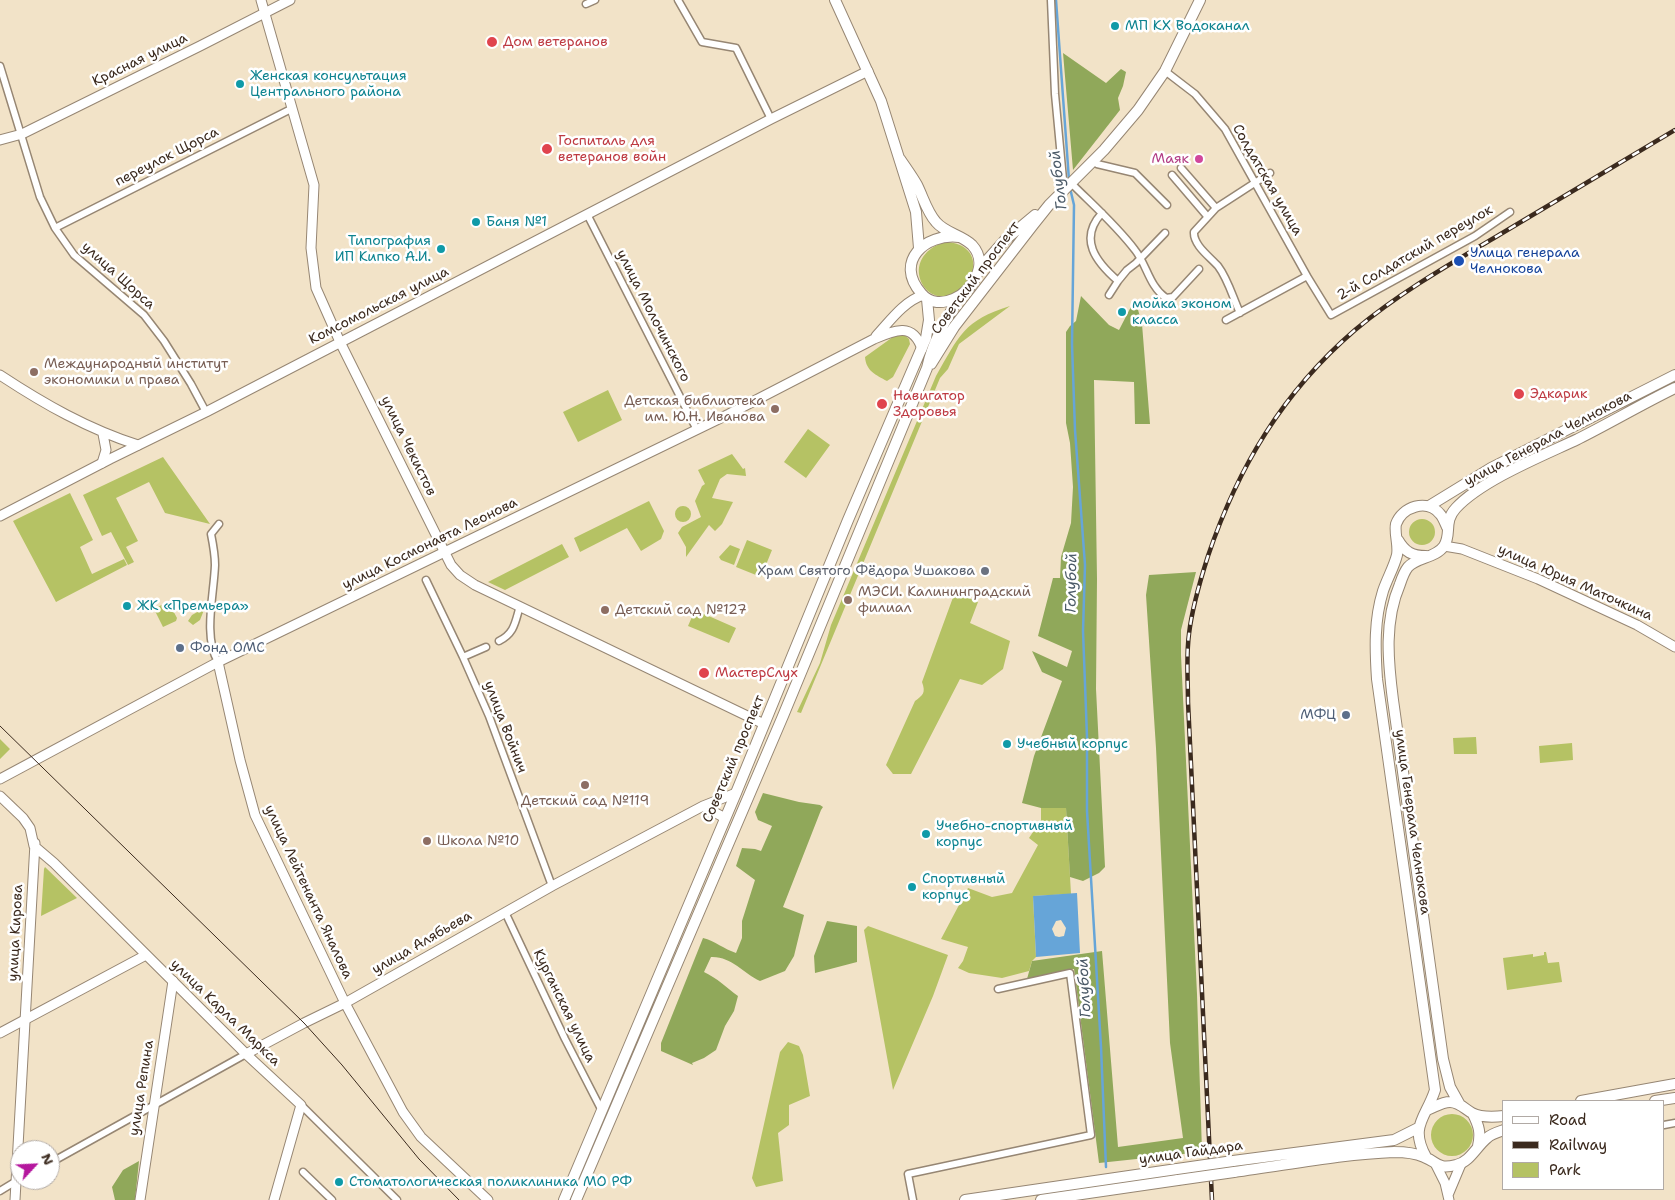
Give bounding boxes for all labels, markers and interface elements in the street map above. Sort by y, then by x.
place label: МП КХ Водоканал [1125,18,1250,34]
marker: МП КХ Водоканал [1109,20,1121,32]
street label: Красная улица [90,30,190,90]
place label: Дом ветеранов [503,34,608,50]
marker: Дом ветеранов [485,35,499,49]
place label: Женская консультация Центрального района [250,68,407,100]
marker: Женская консультация Центрального района [234,78,246,90]
street label: Солдатская улица [1228,121,1306,239]
street label: переулок Щорса [113,124,221,190]
place label: Госпиталь для ветеранов войн [558,133,666,166]
marker: Госпиталь для ветеранов войн [540,142,554,156]
water label: Голубой [1046,149,1072,211]
place label: Маяк [1152,151,1189,167]
marker: Маяк [1193,153,1205,165]
street label: 2-й Солдатский переулок [1334,202,1496,304]
place label: Баня №1 [486,214,547,230]
marker: Баня №1 [470,216,482,228]
street label: Советский проспект [928,218,1024,338]
place label: Типография ИП Кипко А.И. [335,233,431,266]
street label: улица Щорса [78,239,158,313]
marker: Типография ИП Кипко А.И. [435,243,447,255]
place label: Улица генерала Челнокова [1470,245,1580,278]
street label: улица Молочинского [612,247,694,385]
marker: Улица генерала Челнокова [1452,254,1466,268]
street label: Комсомольская улица [306,263,452,349]
place label: мойка эконом класса [1132,296,1232,328]
marker: мойка эконом класса [1116,306,1128,318]
place label: Международный институт экономики и права [44,356,228,388]
marker: Международный институт экономики и права [28,366,40,378]
place label: Эдкарик [1530,386,1587,402]
marker: Эдкарик [1512,387,1526,401]
place label: Навигатор Здоровья [893,388,965,421]
street label: улица Генерала Челнокова [1462,388,1634,490]
street label: улица Чекистов [377,393,439,499]
place label: Детская библиотека им. Ю.Н. Иванова [624,393,765,426]
marker: Навигатор Здоровья [875,397,889,411]
marker: Детская библиотека им. Ю.Н. Иванова [769,403,781,415]
street label: улица Космонавта Леонова [340,494,520,594]
street label: улица Юрия Маточкина [1495,541,1655,625]
water label: Голубой [1062,553,1082,613]
place label: Храм Святого Фёдора Ушакова [757,563,975,579]
marker: Храм Святого Фёдора Ушакова [979,565,991,577]
place label: МЭСИ. Калининградский филиал [858,584,1031,616]
marker: МЭСИ. Калининградский филиал [842,594,854,606]
place label: ЖК «Премьера» [137,598,249,614]
marker: ЖК «Премьера» [121,600,133,612]
place label: Детский сад №127 [615,602,747,618]
marker: Детский сад №127 [599,604,611,616]
place label: Фонд ОМС [190,640,265,656]
marker: Фонд ОМС [174,642,186,654]
place label: МастерСлух [715,665,798,681]
marker: МастерСлух [697,666,711,680]
street label: улица Войнич [480,679,530,775]
street label: Советский проспект [699,693,769,825]
place label: МФЦ [1300,707,1336,723]
marker: МФЦ [1340,709,1352,721]
street label: улица Генерала Челнокова [1391,728,1433,916]
place label: Учебный корпус [1017,736,1128,752]
marker: Учебный корпус [1001,738,1013,750]
marker: Детский сад №119 [579,779,591,791]
place label: Детский сад №119 [521,793,649,809]
street label: улица Лейтенанта Яналова [260,802,356,982]
place label: Учебно-спортивный корпус [936,818,1073,850]
marker: Учебно-спортивный корпус [920,828,932,840]
place label: Школа №10 [437,833,519,849]
marker: Школа №10 [421,835,433,847]
place label: Спортивный корпус [922,871,1005,904]
marker: Спортивный корпус [906,881,918,893]
street label: улица Кирова [5,884,27,982]
street label: улица Алябьева [369,908,475,978]
street label: Курганская улица [529,947,599,1065]
street label: улица Карла Маркса [167,956,283,1070]
water label: Голубой [1074,958,1096,1018]
street label: улица Репина [126,1039,158,1137]
legend [1502,1100,1665,1190]
text: Road [1549,1110,1587,1130]
text: Railway [1549,1135,1607,1155]
street label: улица Гайдара [1138,1137,1244,1169]
north arrow [10,1140,60,1190]
text: N [37,1150,58,1168]
text: Park [1549,1160,1581,1180]
place label: Стоматологическая поликлиника МО РФ [349,1174,632,1190]
marker: Стоматологическая поликлиника МО РФ [333,1176,345,1188]

